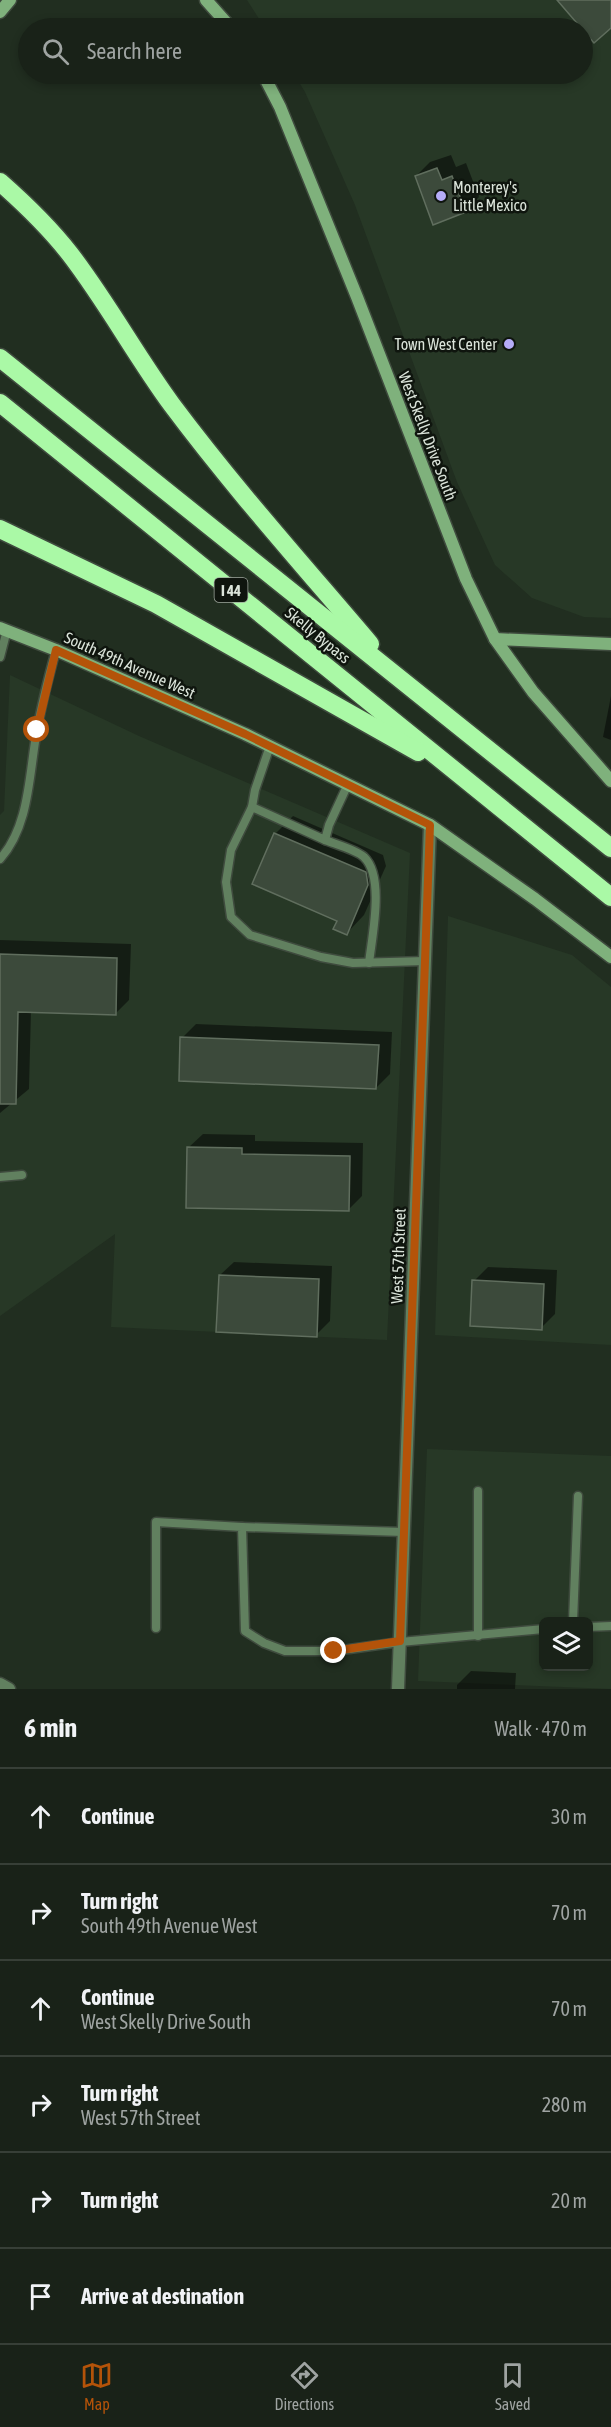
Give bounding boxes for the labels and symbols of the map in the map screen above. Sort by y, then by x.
place label: Monterey's Little Mexico [453,178,527,214]
marker: Monterey's Little Mexico [434,189,448,203]
place label: Town West Center [395,335,497,353]
marker: Town West Center [502,337,516,351]
street label: West Skelly Drive South [394,369,461,503]
road number: I 44 [214,578,248,602]
street label: Skelly Bypass [281,603,354,668]
street label: South 49th Avenue West [62,628,199,702]
route start [23,716,49,742]
street label: West 57th Street [387,1208,409,1304]
route end [320,1637,346,1663]

